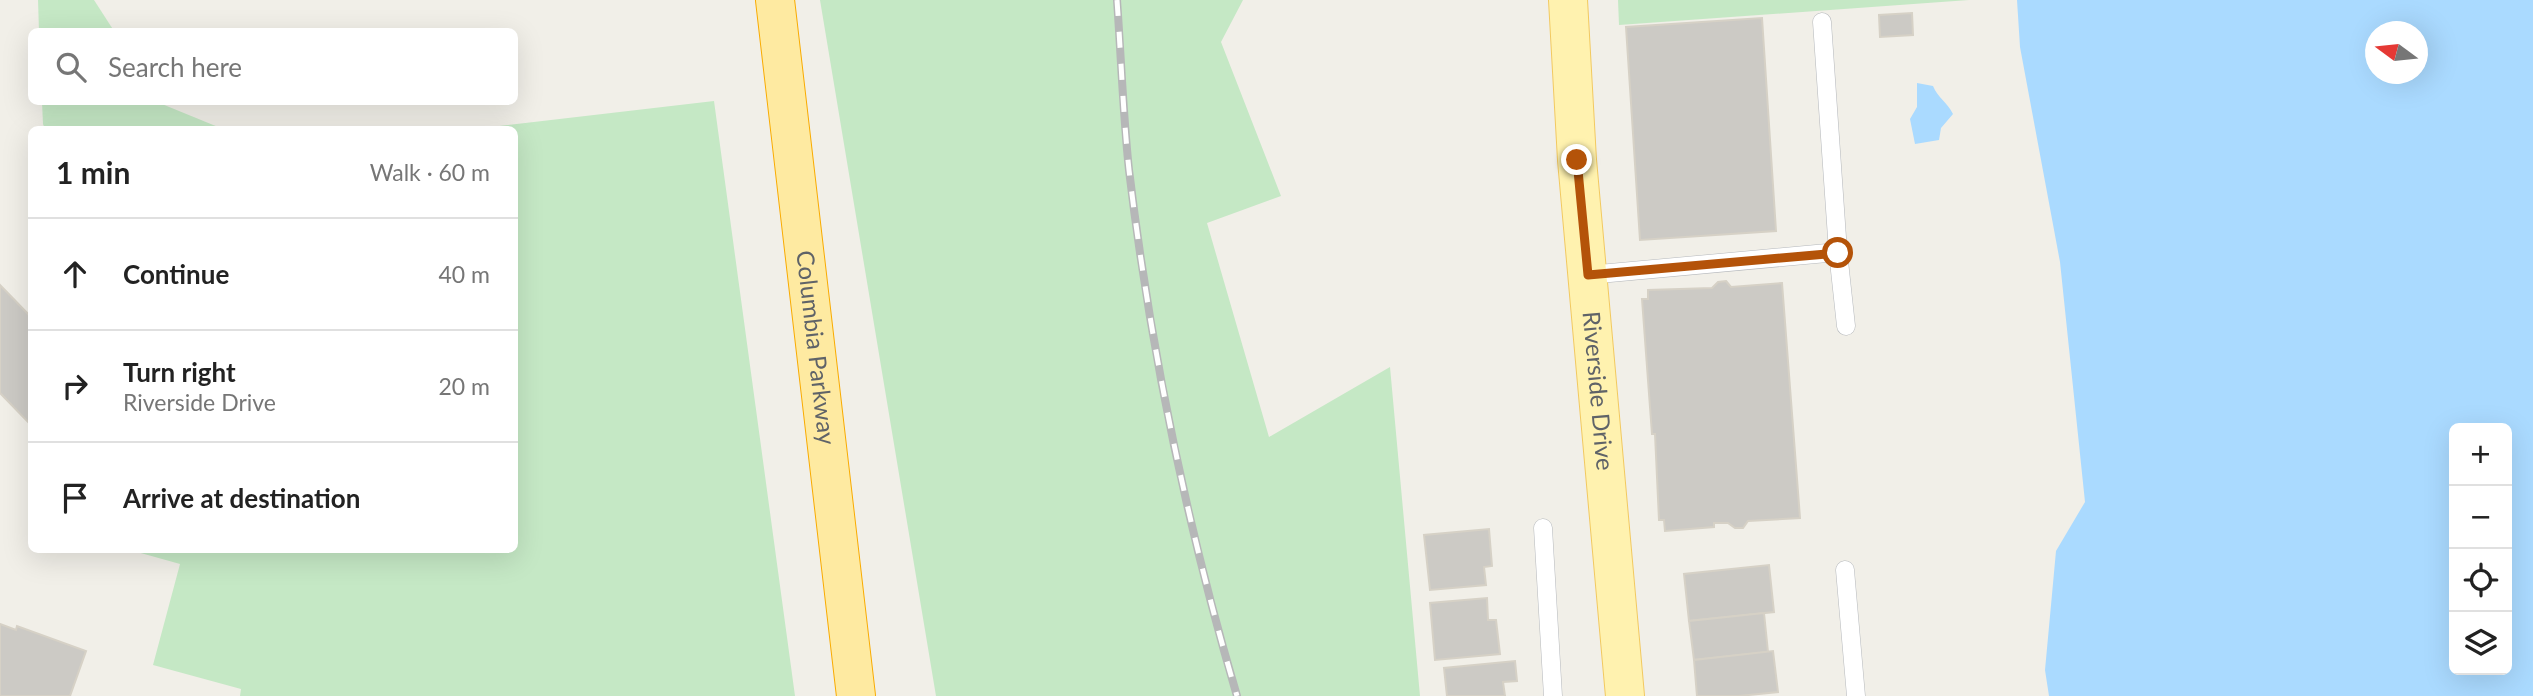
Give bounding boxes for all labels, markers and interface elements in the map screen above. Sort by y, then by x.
north arrow [2365,21,2428,84]
search box [28,28,518,105]
icon: search [52,48,90,86]
text: Search here [108,51,242,83]
route end [1561,144,1592,175]
text: 1 min [56,154,130,190]
text: Walk · 60 m [370,158,490,186]
route start [1822,237,1853,268]
street label: Columbia Parkway [791,249,843,447]
icon: ahead [56,255,94,293]
text: Continue [123,258,229,290]
text: 40 m [439,260,490,288]
street label: Riverside Drive [1578,310,1621,472]
text: Turn right [123,356,236,388]
icon: right [56,367,94,405]
text: 20 m [439,372,490,400]
text: Riverside Drive [123,388,276,416]
map controls [2449,423,2512,675]
button: + [2449,423,2512,486]
icon: arrive [56,479,94,517]
text: Arrive at destination [123,482,360,514]
button: − [2449,486,2512,549]
button: locate [2449,549,2512,612]
button: layers [2449,612,2512,675]

